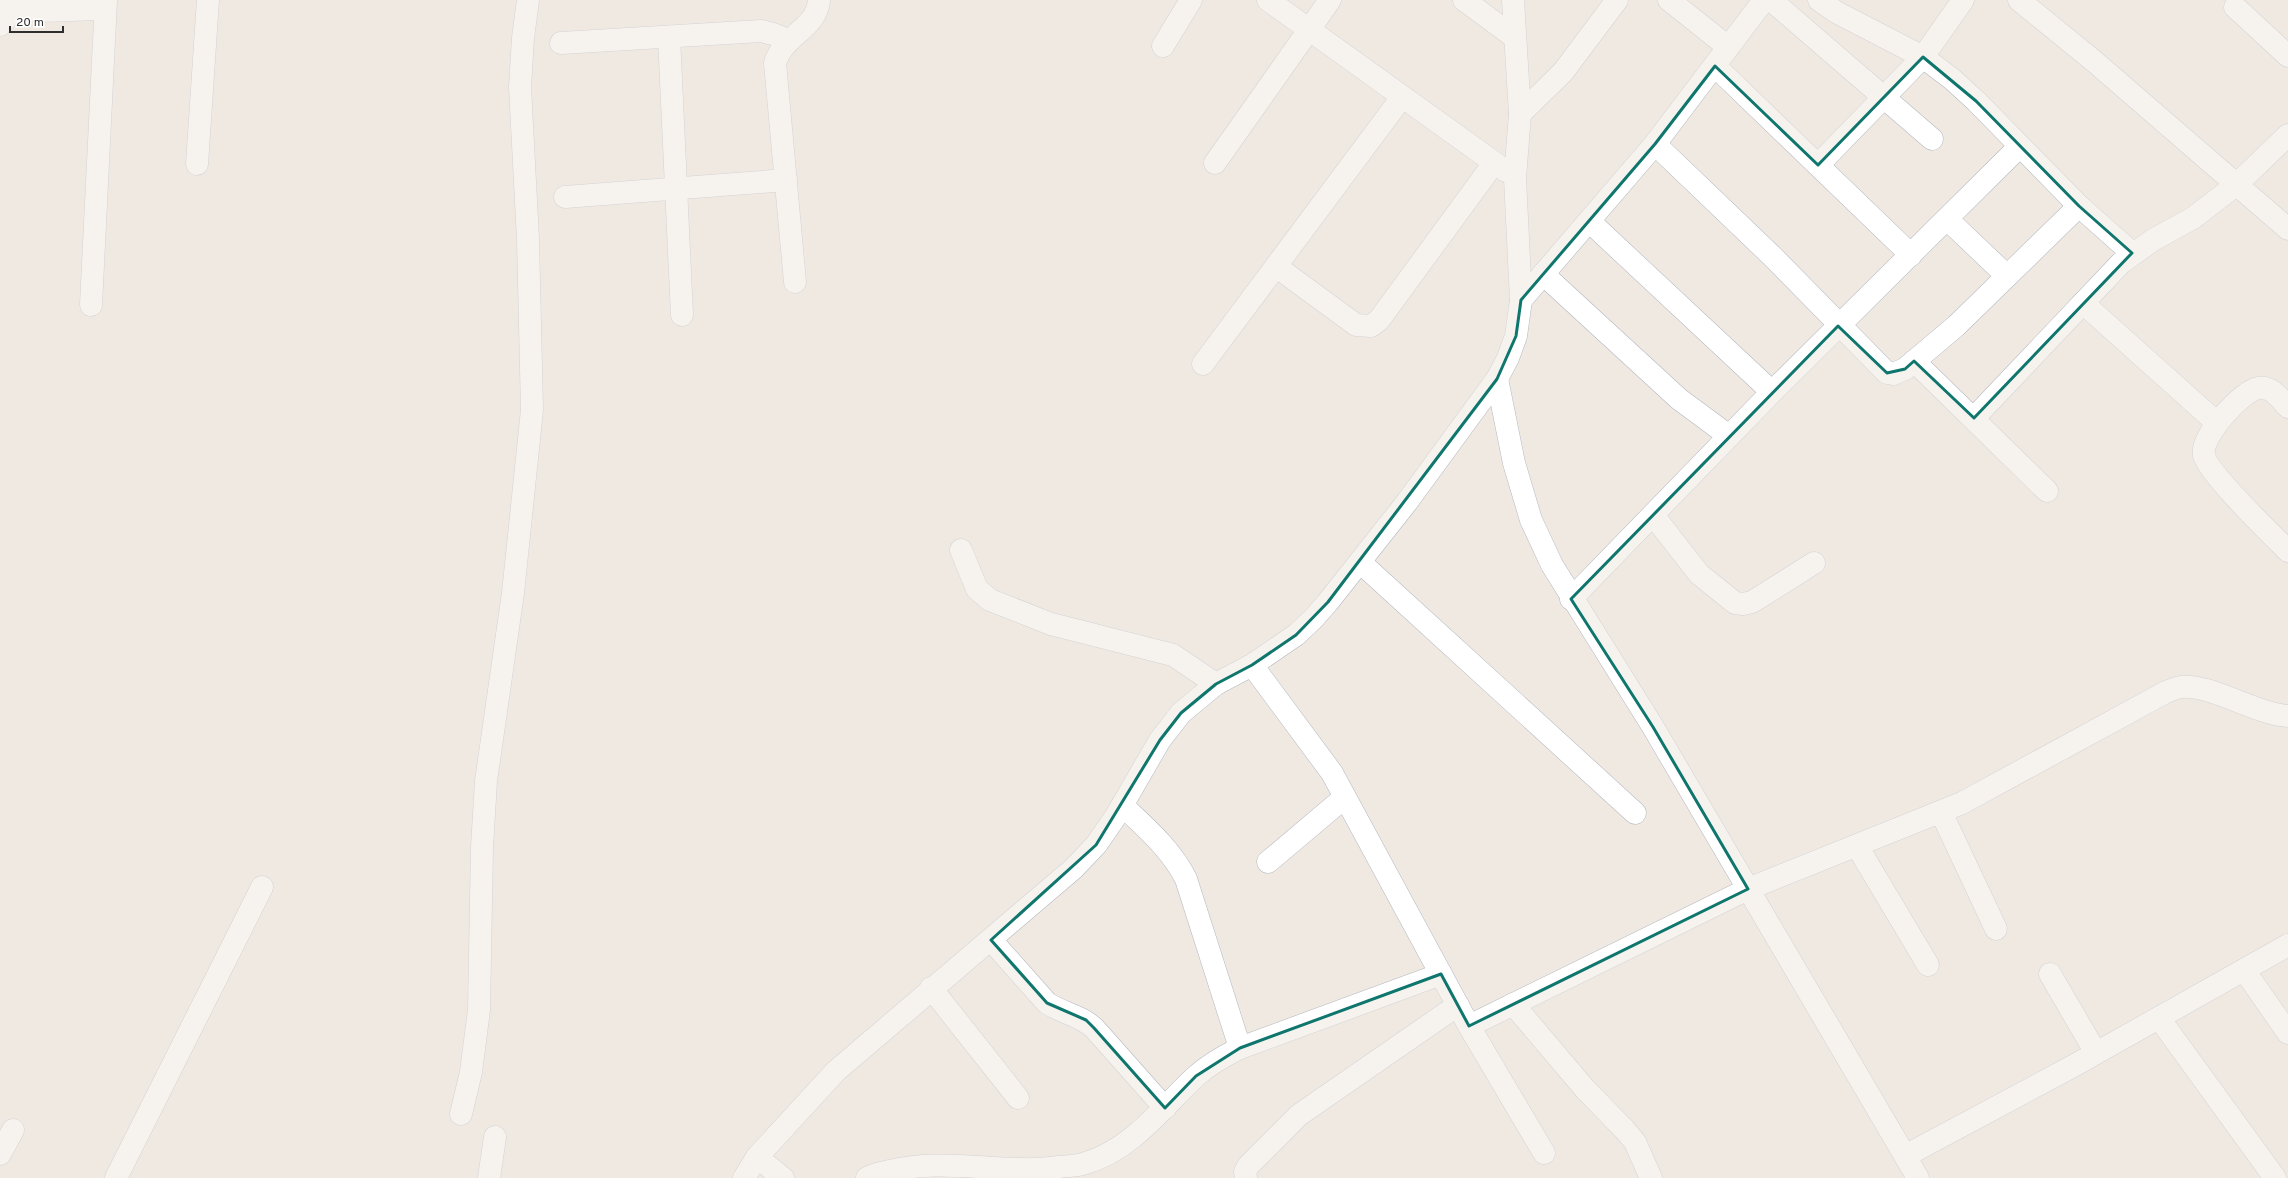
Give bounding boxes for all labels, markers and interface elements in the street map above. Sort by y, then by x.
scale bar [10,8,63,34]
text: 20 m [16,15,44,31]

